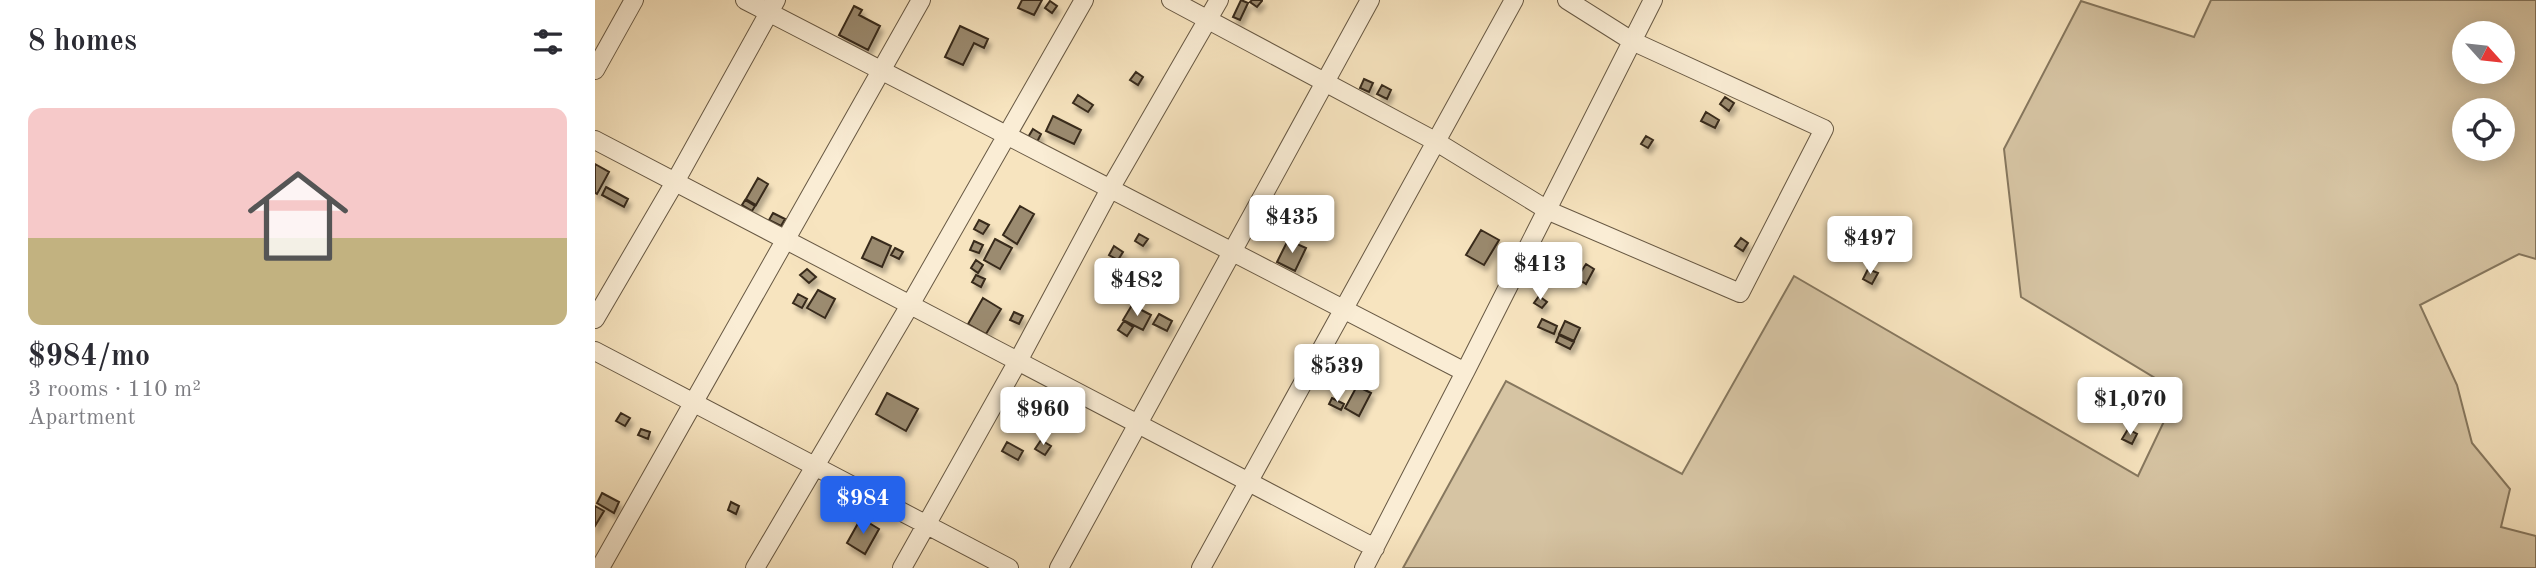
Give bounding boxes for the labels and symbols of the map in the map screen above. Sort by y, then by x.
north arrow [2452,21,2515,84]
pin: $435 [1251,196,1333,255]
pin: $497 [1829,216,1911,276]
pin: $413 [1499,243,1581,302]
pin: $482 [1096,258,1178,318]
pin: $539 [1296,344,1378,404]
pin: $1,070 [2073,378,2187,437]
pin: $960 [1002,388,1084,447]
pin: $984 [822,476,904,536]

